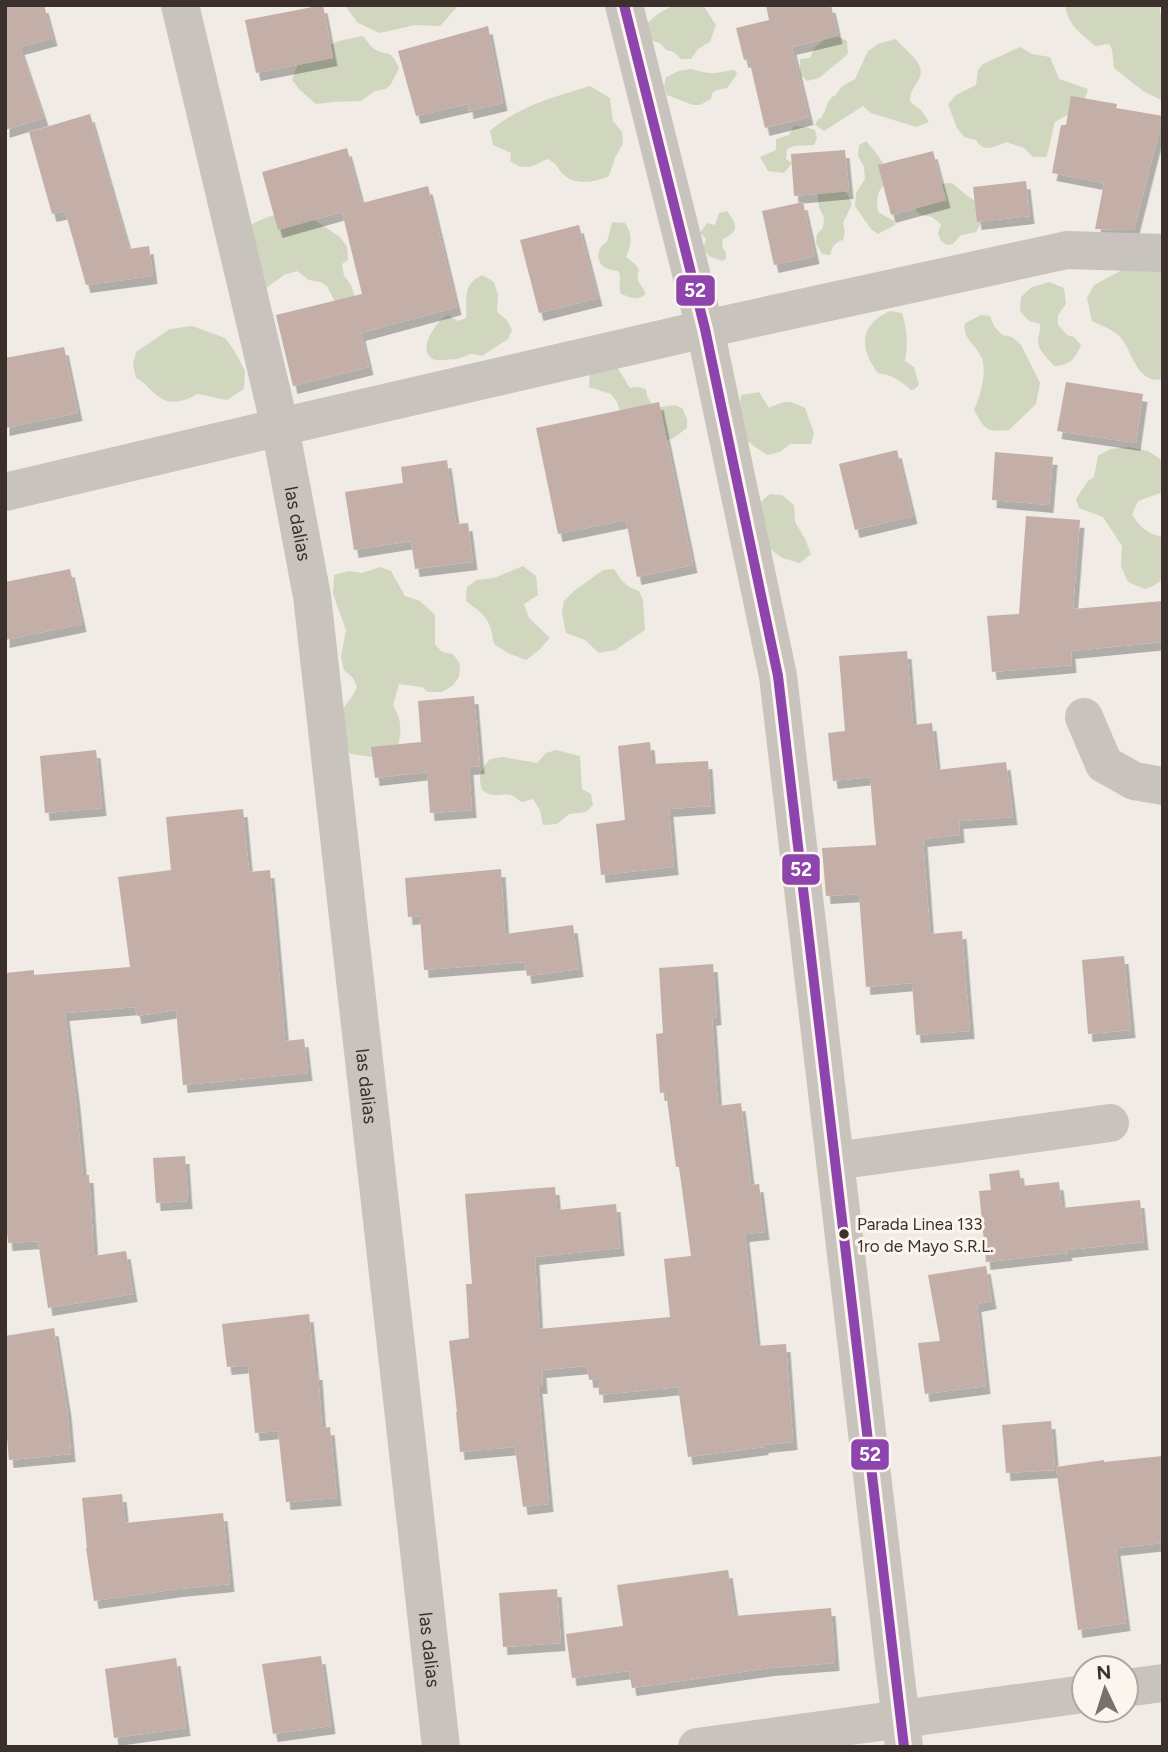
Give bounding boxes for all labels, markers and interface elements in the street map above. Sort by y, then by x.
line badge: 52 [675,274,716,307]
text: 52 [684,279,706,302]
street label: las dalias [280,484,317,563]
line badge: 52 [781,853,821,886]
text: 52 [790,858,812,881]
street label: las dalias [351,1047,383,1125]
place label: Parada Linea 133 1ro de Mayo S.R.L. [857,1214,994,1256]
marker: Parada Linea 133 1ro de Mayo S.R.L. [837,1227,851,1241]
line badge: 52 [850,1438,890,1471]
text: 52 [859,1443,881,1466]
street label: las dalias [414,1611,446,1689]
north arrow [1070,1654,1140,1724]
text: N [1096,1661,1112,1685]

